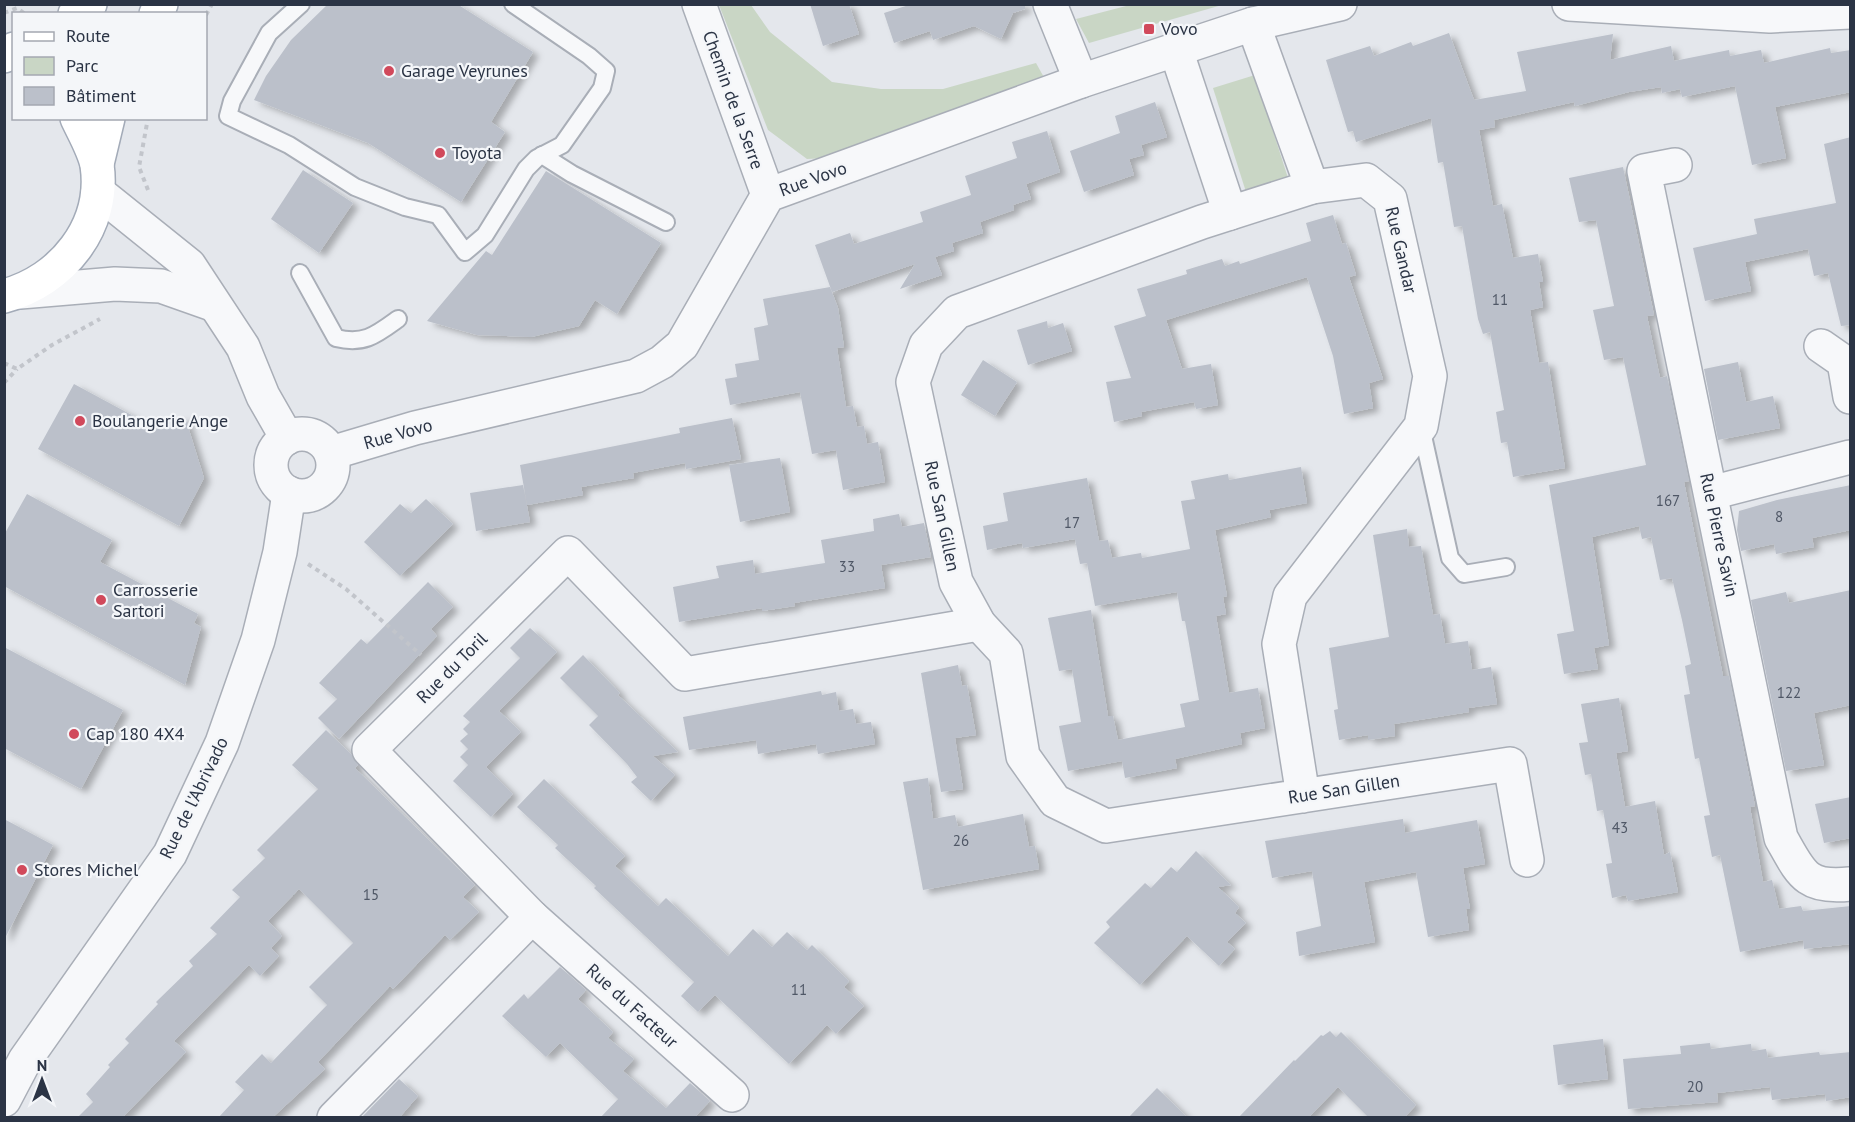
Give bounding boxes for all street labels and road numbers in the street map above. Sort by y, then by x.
street label: Chemin de la Serre [698,27,769,172]
street label: Rue Vovo [776,156,850,201]
street label: Rue Gandar [1380,204,1423,296]
street label: Rue Vovo [361,413,435,454]
street label: Rue San Gillen [920,458,965,573]
street label: Rue Pierre Savin [1695,471,1744,599]
street label: Rue du Toril [411,627,493,708]
street label: Rue de l'Abrivado [154,733,233,863]
street label: Rue San Gillen [1286,768,1401,809]
street label: Rue du Facteur [582,958,683,1053]

